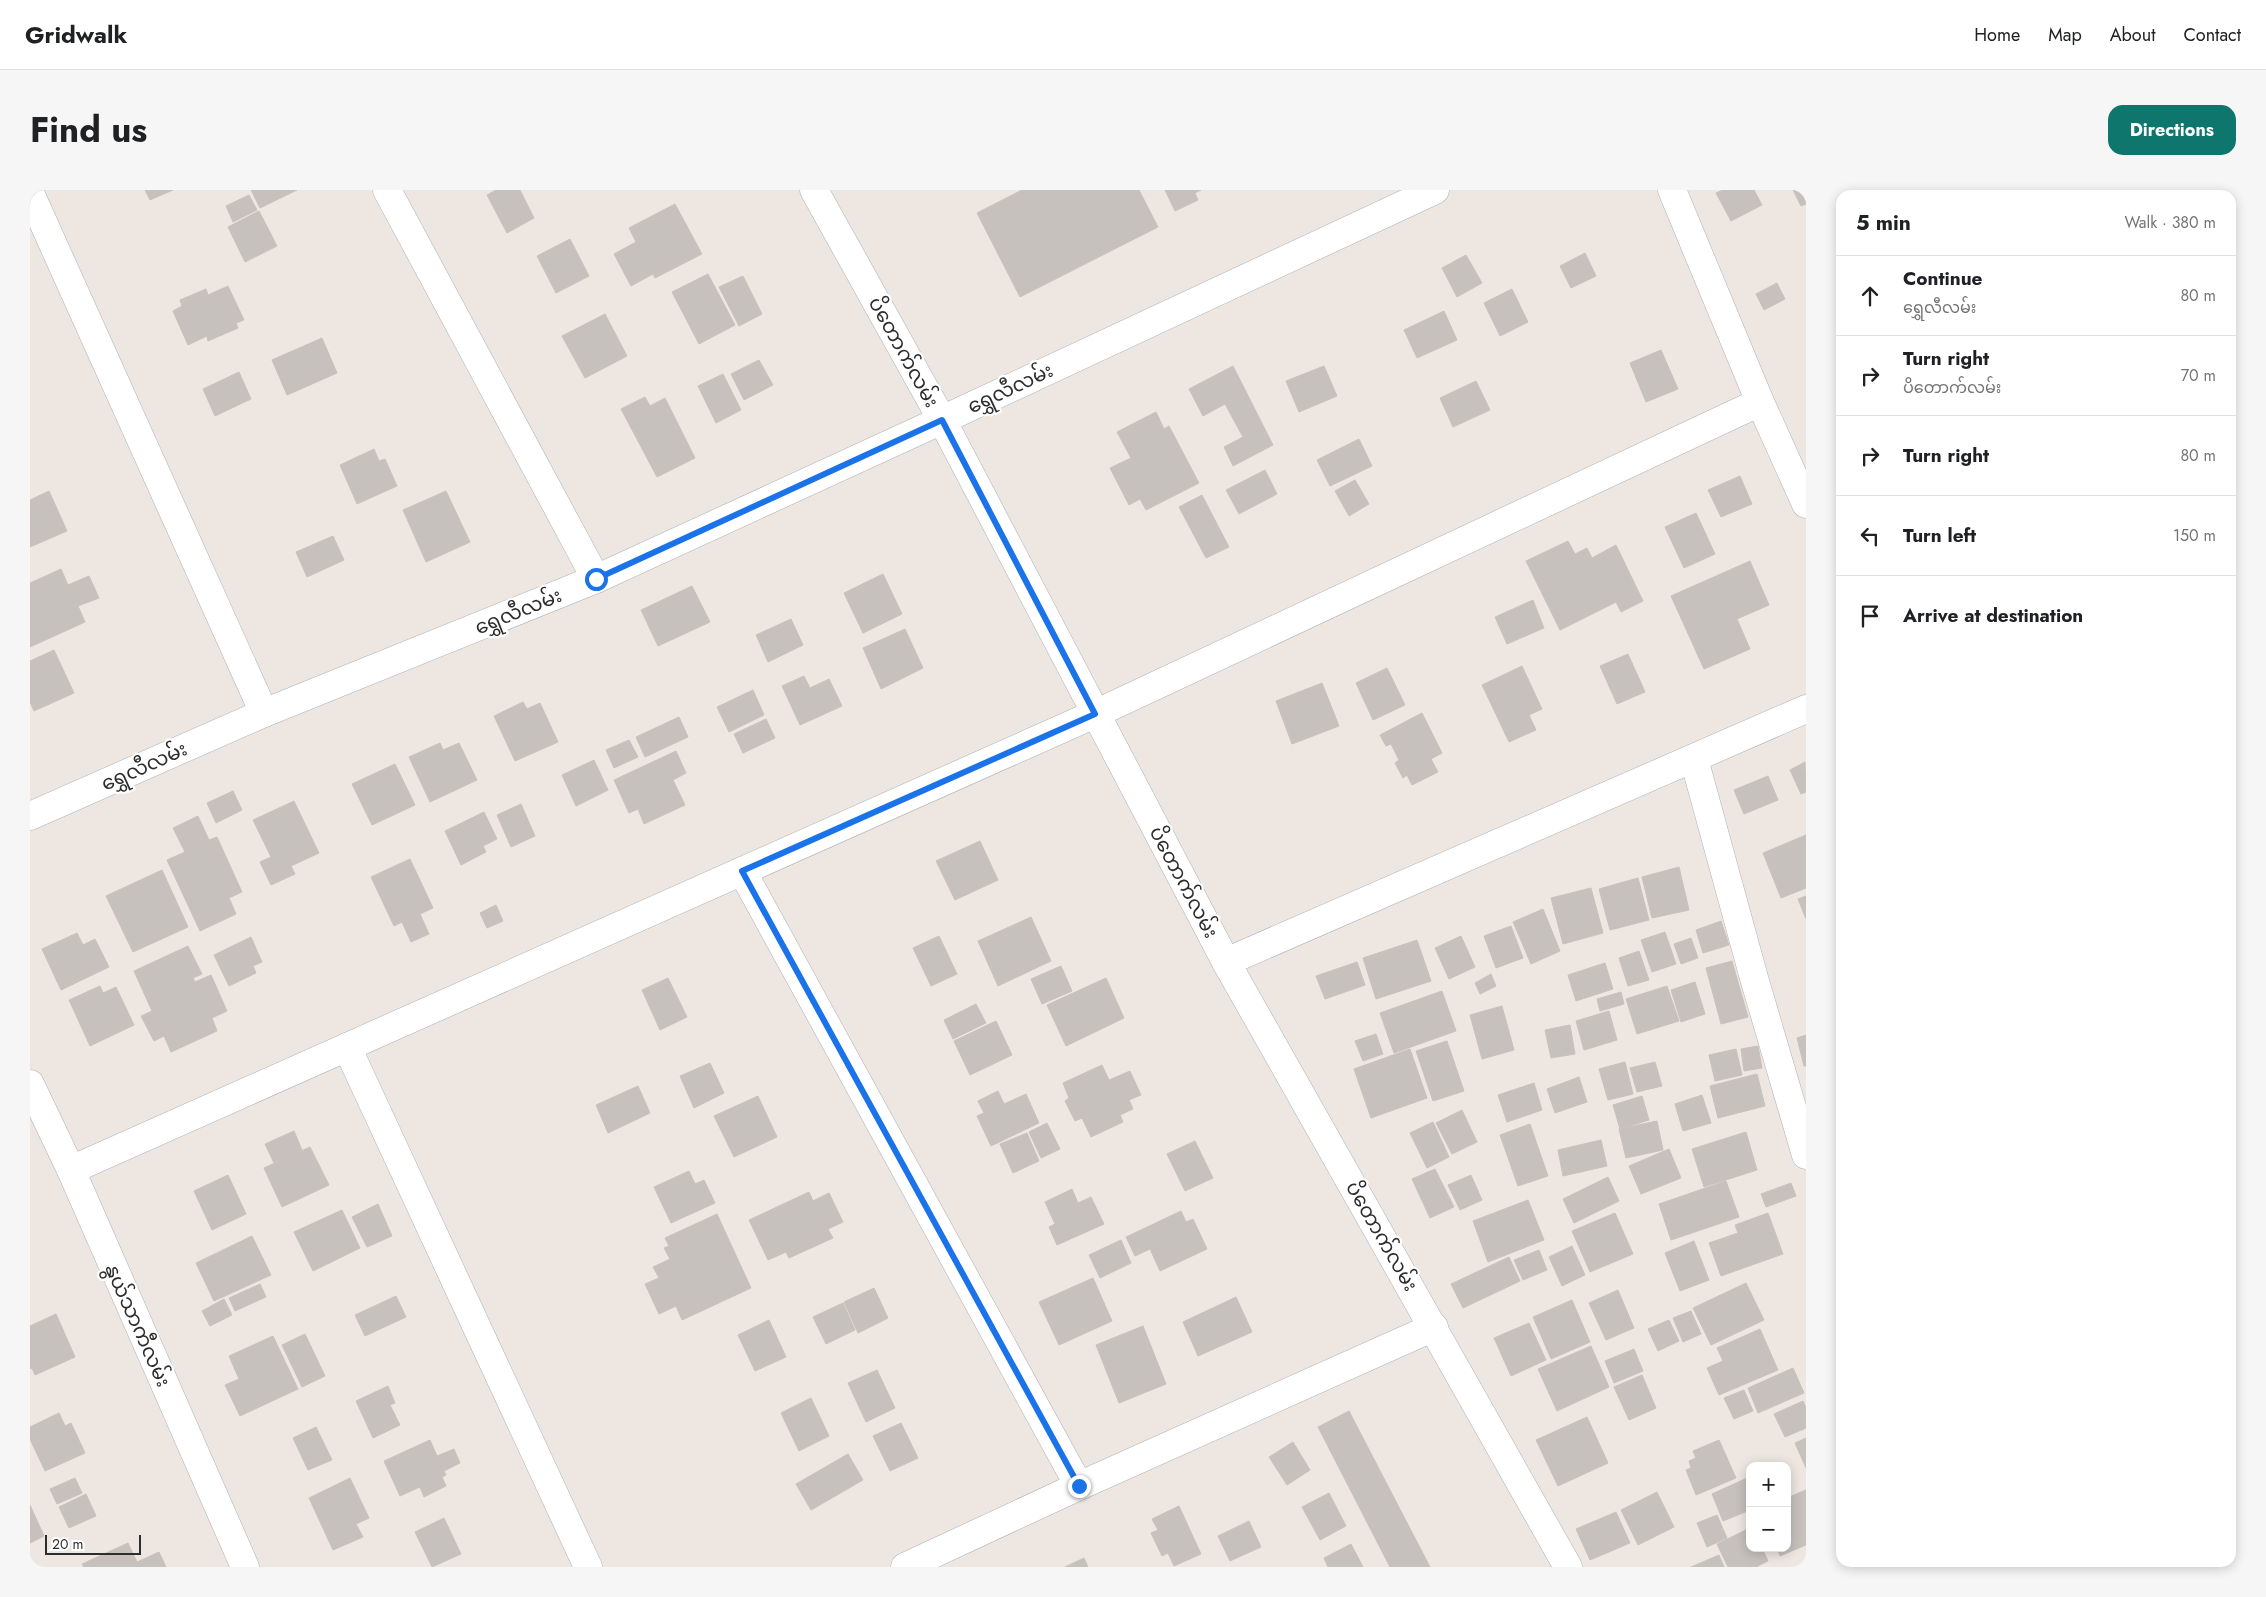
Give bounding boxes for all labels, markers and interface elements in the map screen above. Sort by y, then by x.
text: Gridwalk [25,17,127,52]
text: Home [1974,22,2020,48]
text: Map [2048,22,2082,48]
text: About [2110,22,2155,48]
text: Contact [2183,22,2241,48]
text: Find us [30,105,147,155]
button: Directions [2108,105,2236,155]
text: 5 min [1856,208,1911,238]
text: Walk · 380 m [2125,211,2216,234]
text: Continue [1903,265,1982,292]
icon: ahead [1856,282,1884,310]
text: 80 m [2180,284,2216,307]
street label: ပိတောက်လမ်း [861,291,946,413]
text: ရွှေလီလမ်း [1903,296,1976,319]
text: Turn right [1903,345,1989,372]
street label: ရွှေလီလမ်း [963,356,1058,422]
icon: right [1856,362,1884,390]
text: 70 m [2181,364,2216,387]
text: ပိတောက်လမ်း [1903,376,2001,399]
icon: right [1856,442,1884,470]
text: Turn right [1903,442,1989,469]
text: 80 m [2180,444,2216,467]
icon: left [1856,522,1884,550]
text: Turn left [1903,522,1976,549]
text: 150 m [2173,524,2216,547]
route start [585,568,608,591]
street label: ရွှေလီလမ်း [470,581,566,643]
icon: arrive [1856,602,1884,630]
text: Arrive at destination [1903,602,2083,629]
street label: ရွှေလီလမ်း [96,735,192,799]
street label: ပိတောက်လမ်း [1142,821,1225,943]
street label: ပိတောက်လမ်း [1338,1176,1425,1297]
street label: နွယ်သာကီလမ်း [96,1259,178,1392]
map controls [1746,1462,1791,1552]
button: + [1746,1462,1791,1507]
route end [1068,1475,1091,1498]
button: − [1746,1507,1791,1552]
scale bar [45,1532,141,1555]
text: 20 m [52,1534,84,1554]

